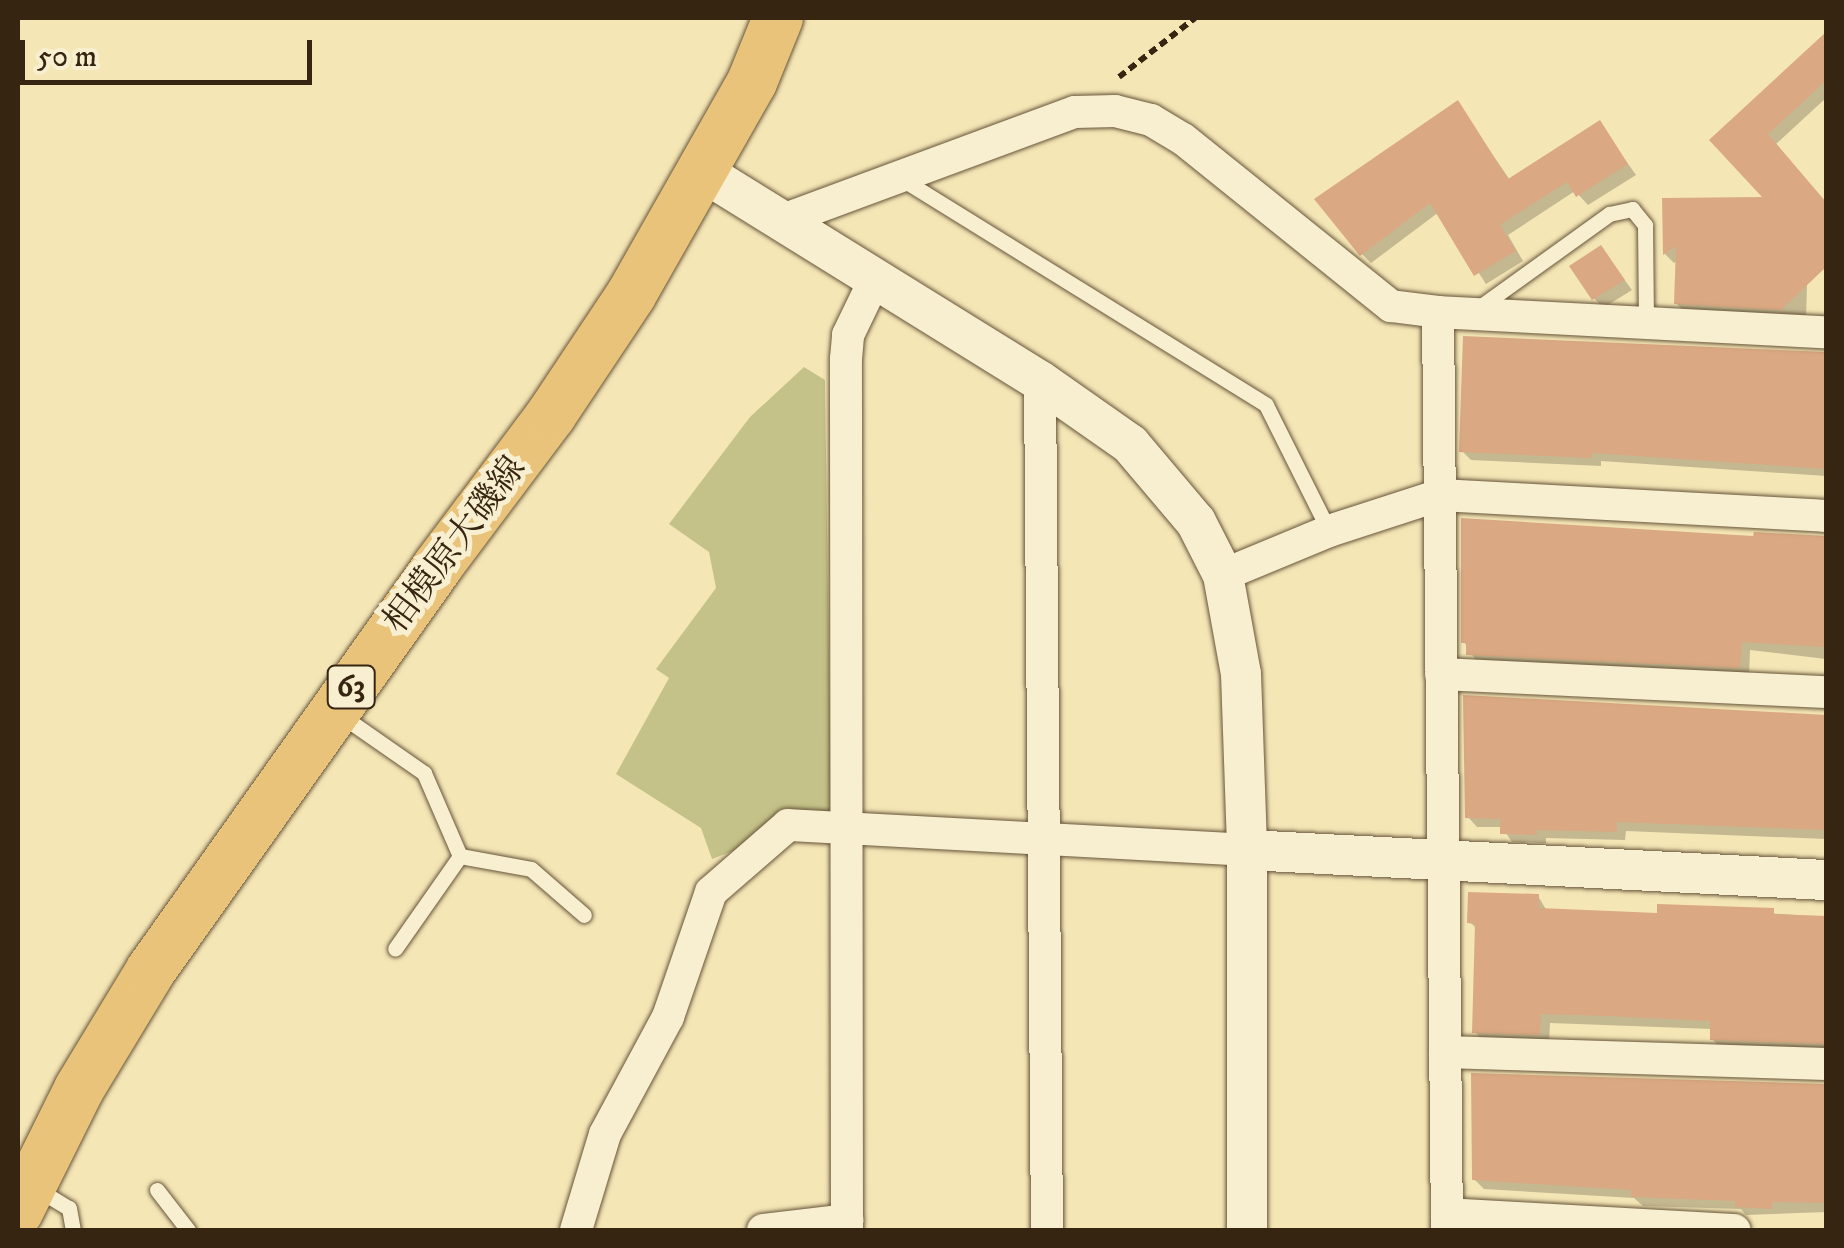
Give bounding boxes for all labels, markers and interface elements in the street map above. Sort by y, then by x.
scale bar [25,20,318,82]
text: 50 m [37,39,97,76]
street label: 相模原大磯線 [375,449,535,641]
road number: 63 [326,660,376,714]

